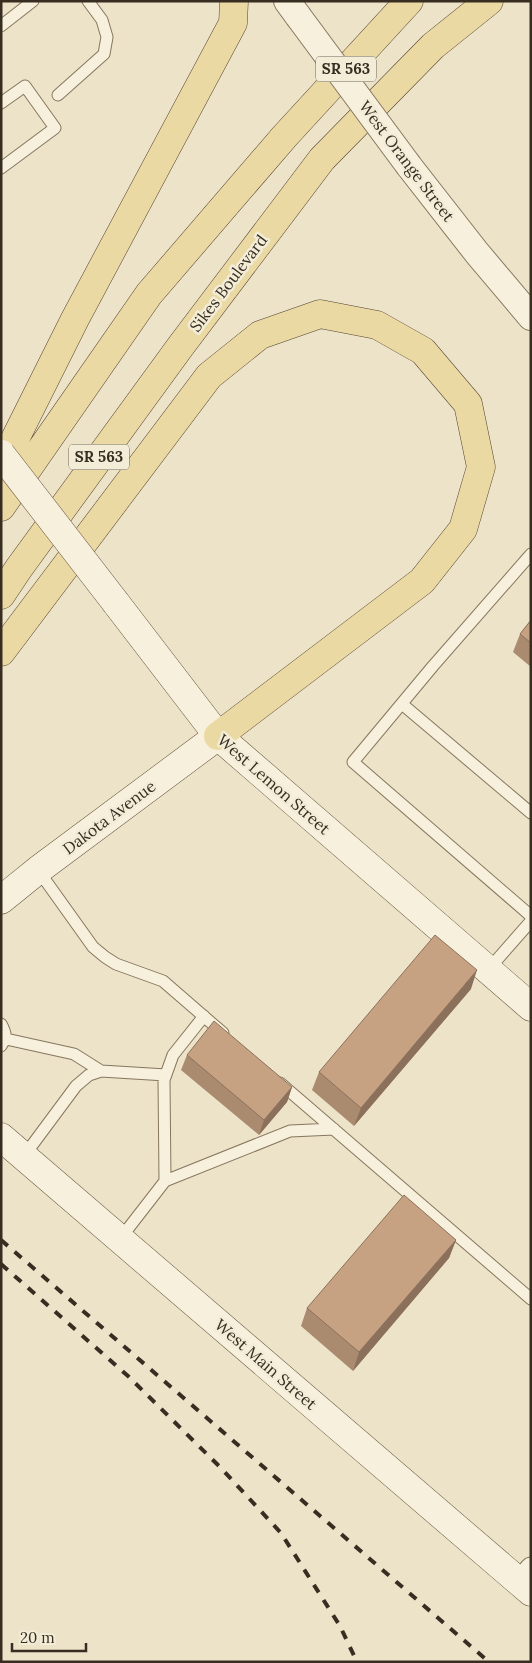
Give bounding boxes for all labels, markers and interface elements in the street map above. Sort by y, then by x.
road number: SR 563 [316,56,376,82]
street label: West Orange Street [355,97,459,226]
street label: Sikes Boulevard [185,230,271,336]
road number: SR 563 [69,444,129,470]
street label: West Lemon Street [214,730,335,839]
street label: Dakota Avenue [59,775,160,858]
street label: West Main Street [211,1314,322,1414]
scale bar [12,1620,86,1652]
text: 20 m [20,1628,55,1647]

